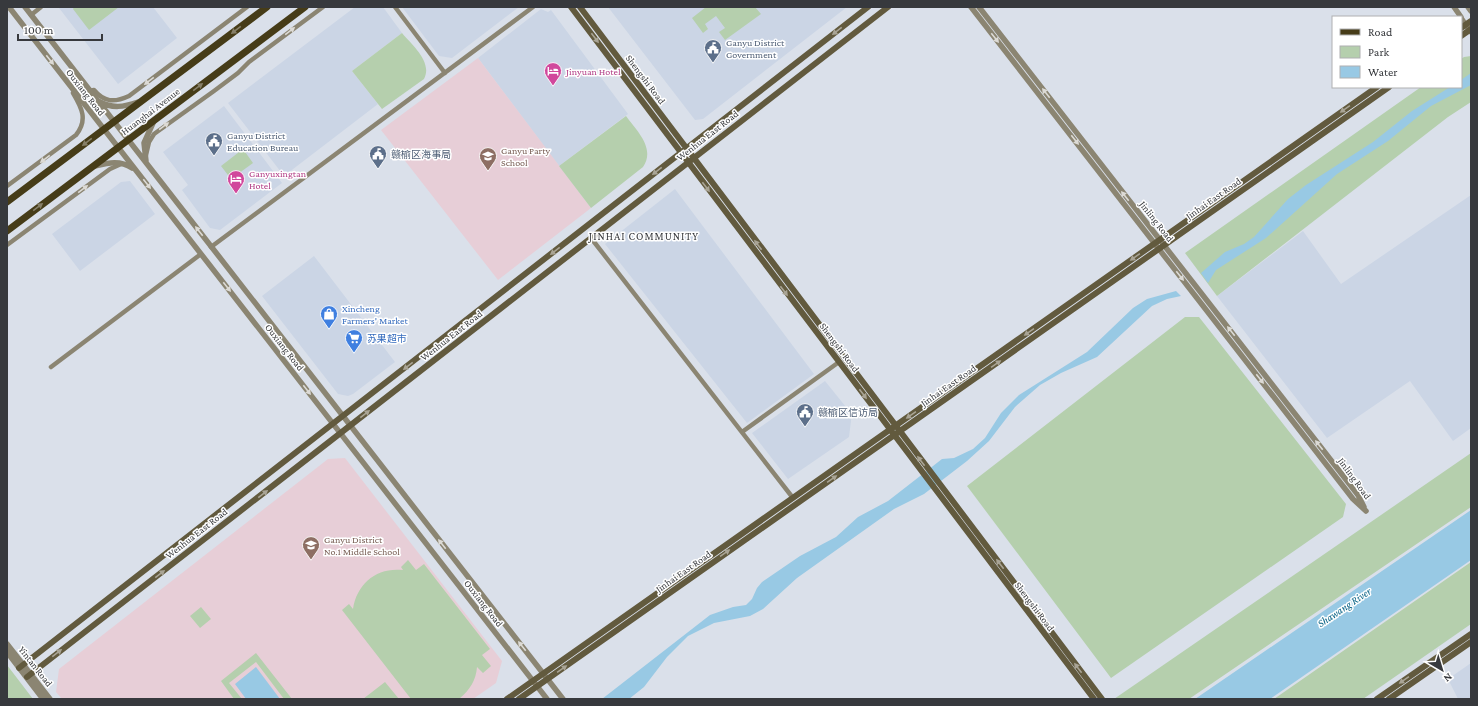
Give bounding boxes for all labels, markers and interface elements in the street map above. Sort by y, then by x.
scale bar [18,16,102,42]
legend [1332,16,1462,88]
text: 100 m [24,23,54,37]
text: Road [1368,25,1393,39]
one-way arrow [231,26,241,34]
one-way arrow [285,27,296,36]
one-way arrow [832,27,843,35]
one-way arrow [991,32,999,43]
one-way arrow [590,33,599,44]
place label: Ganyu District Government [726,37,785,60]
public building icon: Ganyu District Government [703,38,723,63]
text: Park [1368,45,1390,59]
street label: Shengshi Road [624,53,668,107]
one-way arrow [45,54,54,65]
hotel icon: Jinyuan Hotel [543,61,563,86]
text: Water [1368,65,1398,79]
place label: Jinyuan Hotel [565,66,621,77]
street label: Ouxiang Road [64,67,108,118]
one-way arrow [144,77,155,85]
one-way arrow [193,83,203,91]
street label: Huanghai Avenue [119,85,182,137]
one-way arrow [1041,87,1050,98]
one-way arrow [1339,105,1350,113]
street label: Wenhua East Road [674,107,741,163]
one-way arrow [159,122,170,131]
place label: Ganyu District Education Bureau [227,130,299,153]
public building icon: Ganyu District Education Bureau [204,131,224,156]
one-way arrow [1071,135,1079,146]
one-way arrow [82,138,93,146]
public building icon: 赣榆区海事局 [368,144,388,169]
place label: Ganyu Party School [501,145,550,168]
school or university icon: Ganyu Party School [478,146,498,171]
place label: 赣榆区海事局 [391,149,451,160]
one-way arrow [40,155,51,163]
one-way arrow [652,167,663,176]
place label: Ganyuxingtan Hotel [249,168,307,191]
hotel icon: Ganyuxingtan Hotel [226,169,246,194]
street label: Jinhai East Road [1183,175,1244,222]
one-way arrow [143,179,151,190]
one-way arrow [702,181,711,192]
one-way arrow [78,184,89,193]
one-way arrow [1121,190,1130,201]
street label: Jinling Road [1137,198,1176,244]
one-way arrow [33,203,44,211]
one-way arrow [195,226,203,237]
district label: JINHAI COMMUNITY [588,230,699,243]
one-way arrow [754,240,763,251]
one-way arrow [549,247,560,256]
one-way arrow [1130,253,1141,261]
one-way arrow [1176,271,1185,282]
one-way arrow [222,282,231,293]
one-way arrow [780,285,789,296]
place label: Xincheng Farmers' Market [342,303,408,326]
shop icon: Xincheng Farmers' Market [319,304,339,329]
street label: Wenhua East Road [418,307,485,363]
street label: Shengshi Road [818,321,862,375]
street label: Ouxiang Road [263,322,307,373]
one-way arrow [1227,326,1235,337]
supermarket icon: 苏果超市 [344,328,364,353]
one-way arrow [1024,328,1034,336]
place label: 苏果超市 [367,333,407,344]
one-way arrow [990,360,1001,368]
one-way arrow [403,361,414,370]
street label: Jinhai East Road [918,362,979,409]
one-way arrow [1256,373,1265,384]
one-way arrow [302,384,311,395]
one-way arrow [859,389,867,400]
public building icon: 赣榆区信访局 [795,402,815,427]
place label: 赣榆区信访局 [818,407,878,418]
one-way arrow [360,410,371,419]
one-way arrow [906,411,917,419]
one-way arrow [1315,440,1324,451]
one-way arrow [917,455,926,466]
street label: Jinling Road [1335,455,1374,502]
one-way arrow [827,475,837,483]
one-way arrow [257,490,268,498]
street label: Wenhua East Road [163,505,230,561]
place label: Ganyu District No.1 Middle School [324,534,400,557]
school or university icon: Ganyu District No.1 Middle School [301,535,321,560]
one-way arrow [438,538,447,549]
street label: Jinhai East Road [653,548,714,595]
one-way arrow [720,549,731,557]
one-way arrow [996,559,1004,570]
one-way arrow [155,569,166,578]
street label: Ouxiang Road [462,578,506,629]
street label: Shengshi Road [1013,580,1057,634]
water label: Shawang River [1315,584,1375,630]
one-way arrow [518,641,527,652]
street label: Yintan Road [16,644,55,689]
one-way arrow [52,649,63,658]
north arrow [1422,650,1462,690]
one-way arrow [1075,663,1083,673]
one-way arrow [557,665,567,673]
text: N [1441,671,1455,685]
one-way arrow [1399,676,1410,684]

